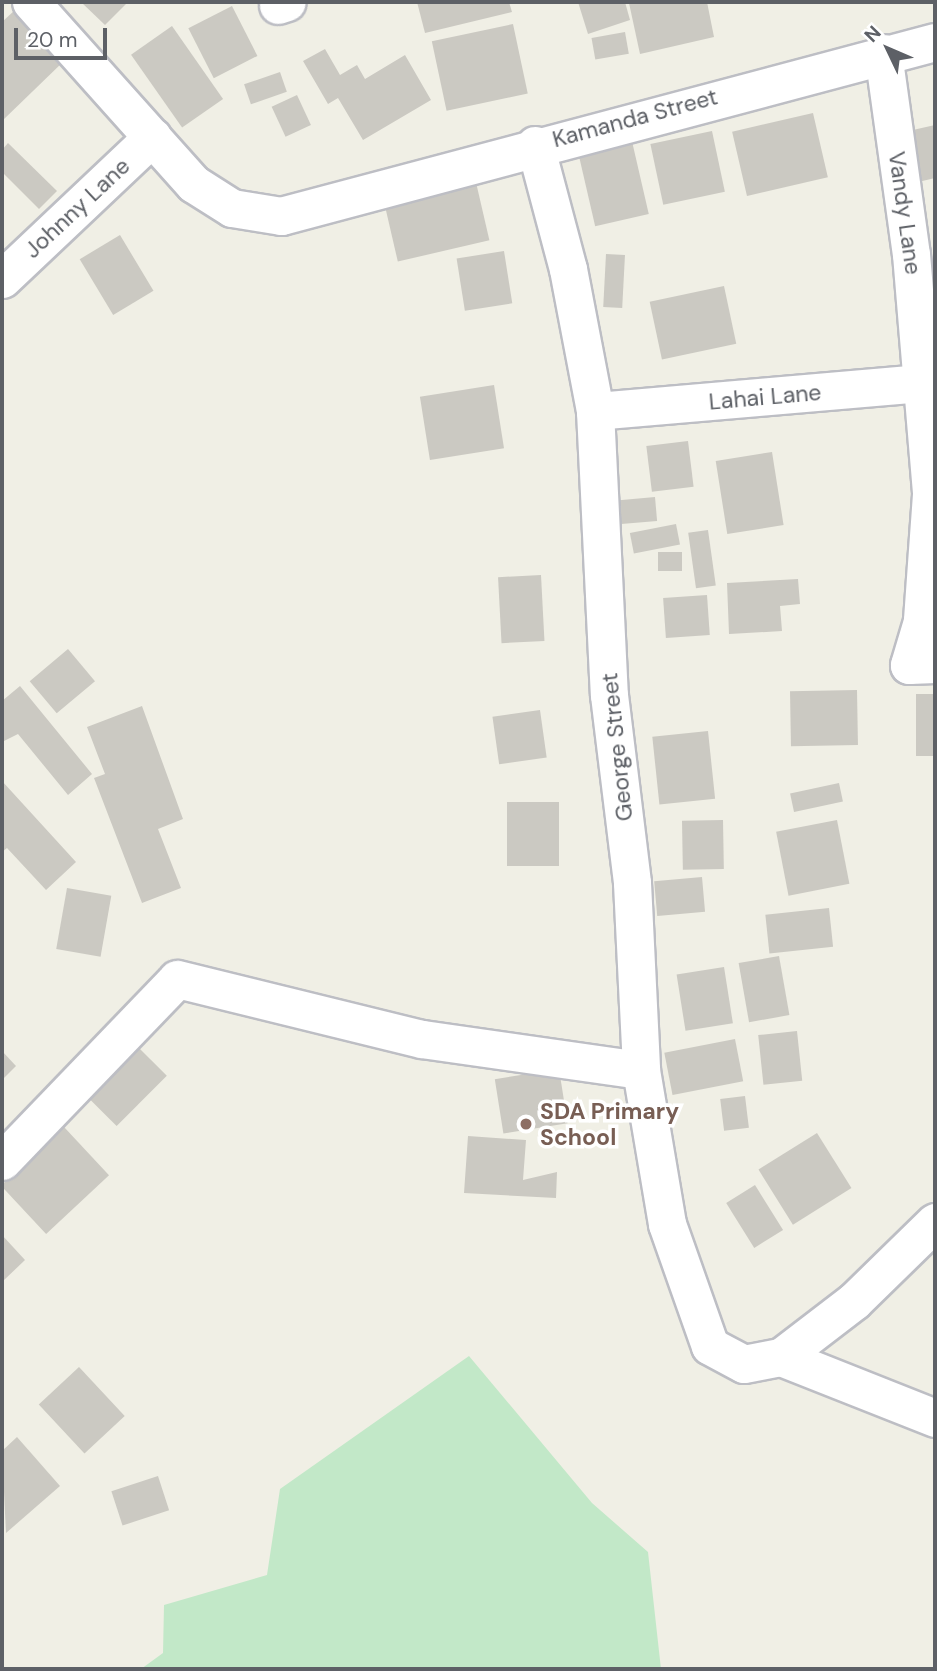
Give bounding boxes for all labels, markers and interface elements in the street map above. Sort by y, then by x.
scale bar [18,14,110,58]
north arrow [853,14,923,84]
text: N [859,20,886,48]
text: 20 m [27,26,78,54]
street label: Kamanda Street [549,83,721,153]
street label: Vandy Lane [883,150,927,276]
street label: Johnny Lane [18,152,136,264]
street label: Lahai Lane [708,378,822,416]
street label: George Street [595,671,639,823]
place label: SDA Primary School [540,1097,679,1151]
marker: SDA Primary School [518,1116,534,1132]

